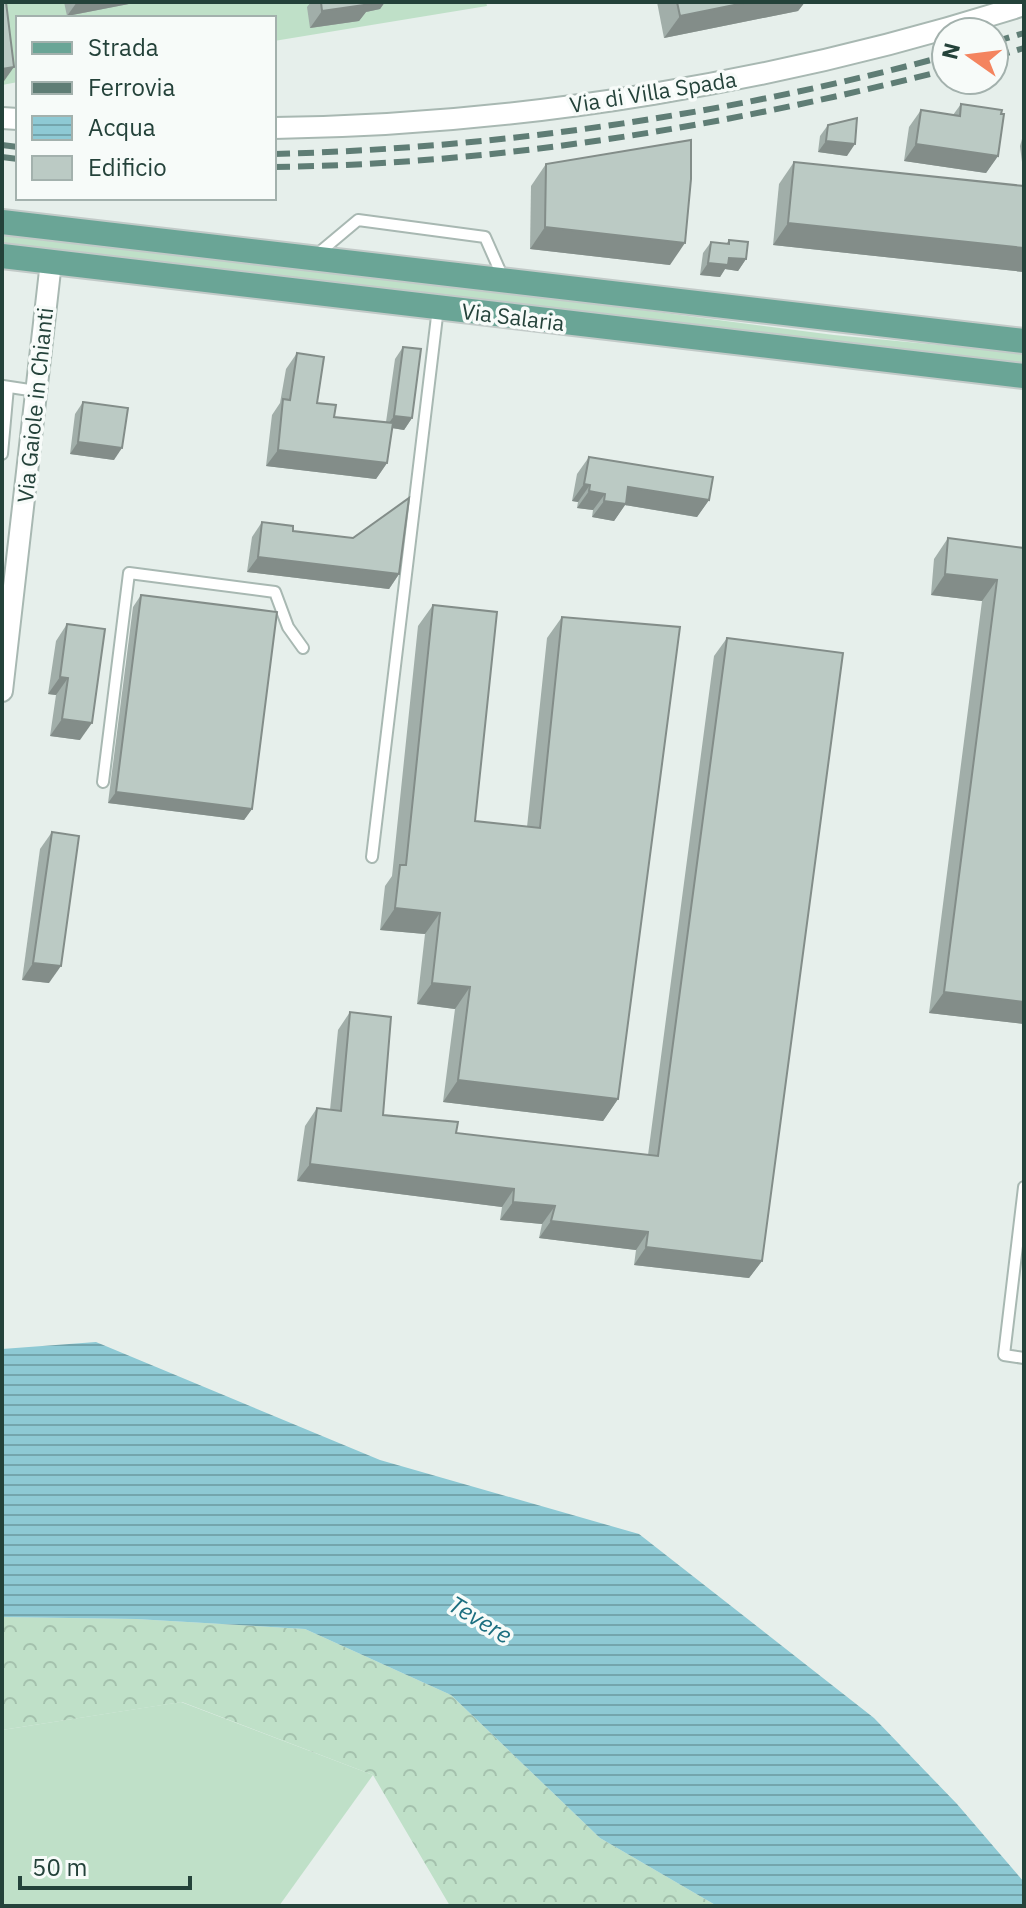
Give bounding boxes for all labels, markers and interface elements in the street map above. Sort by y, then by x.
legend [16,16,276,200]
north arrow [930,16,1010,96]
text: Strada [88,31,159,63]
text: N [934,40,966,62]
street label: Via di Villa Spada [567,64,739,119]
text: Ferrovia [88,71,176,103]
text: Acqua [88,111,156,143]
text: Edificio [88,151,167,183]
street label: Via Salaria [460,296,566,337]
street label: Via Gaiole in Chianti [10,306,59,504]
water label: Tevere [443,1588,518,1650]
scale bar [20,1840,190,1890]
text: 50 m [32,1851,87,1883]

